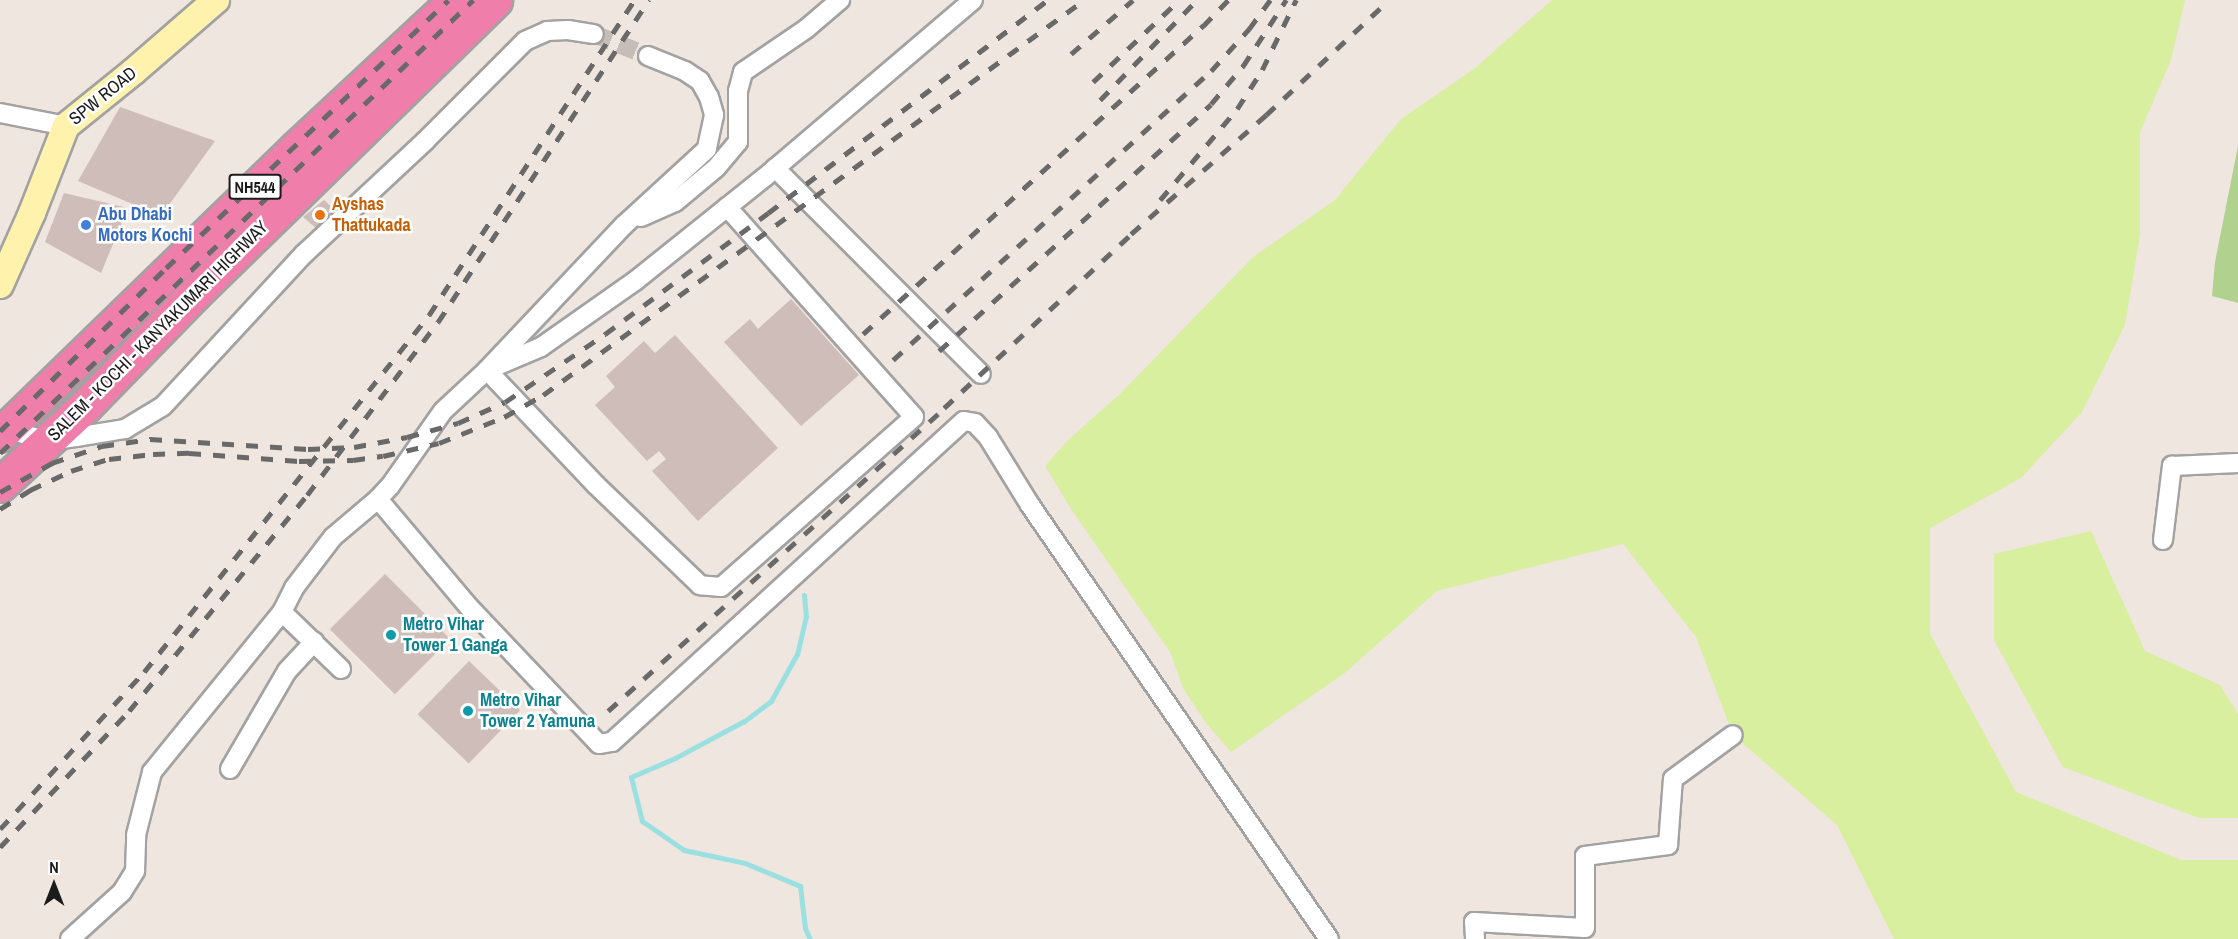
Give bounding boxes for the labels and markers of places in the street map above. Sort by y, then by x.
place label: Ayshas Thattukada [332,194,411,236]
place label: Abu Dhabi Motors Kochi [98,204,192,246]
marker: Ayshas Thattukada [313,208,327,222]
marker: Abu Dhabi Motors Kochi [79,218,93,232]
place label: Metro Vihar Tower 1 Ganga [403,614,508,656]
marker: Metro Vihar Tower 1 Ganga [384,628,398,642]
place label: Metro Vihar Tower 2 Yamuna [480,690,595,732]
marker: Metro Vihar Tower 2 Yamuna [461,704,475,718]

